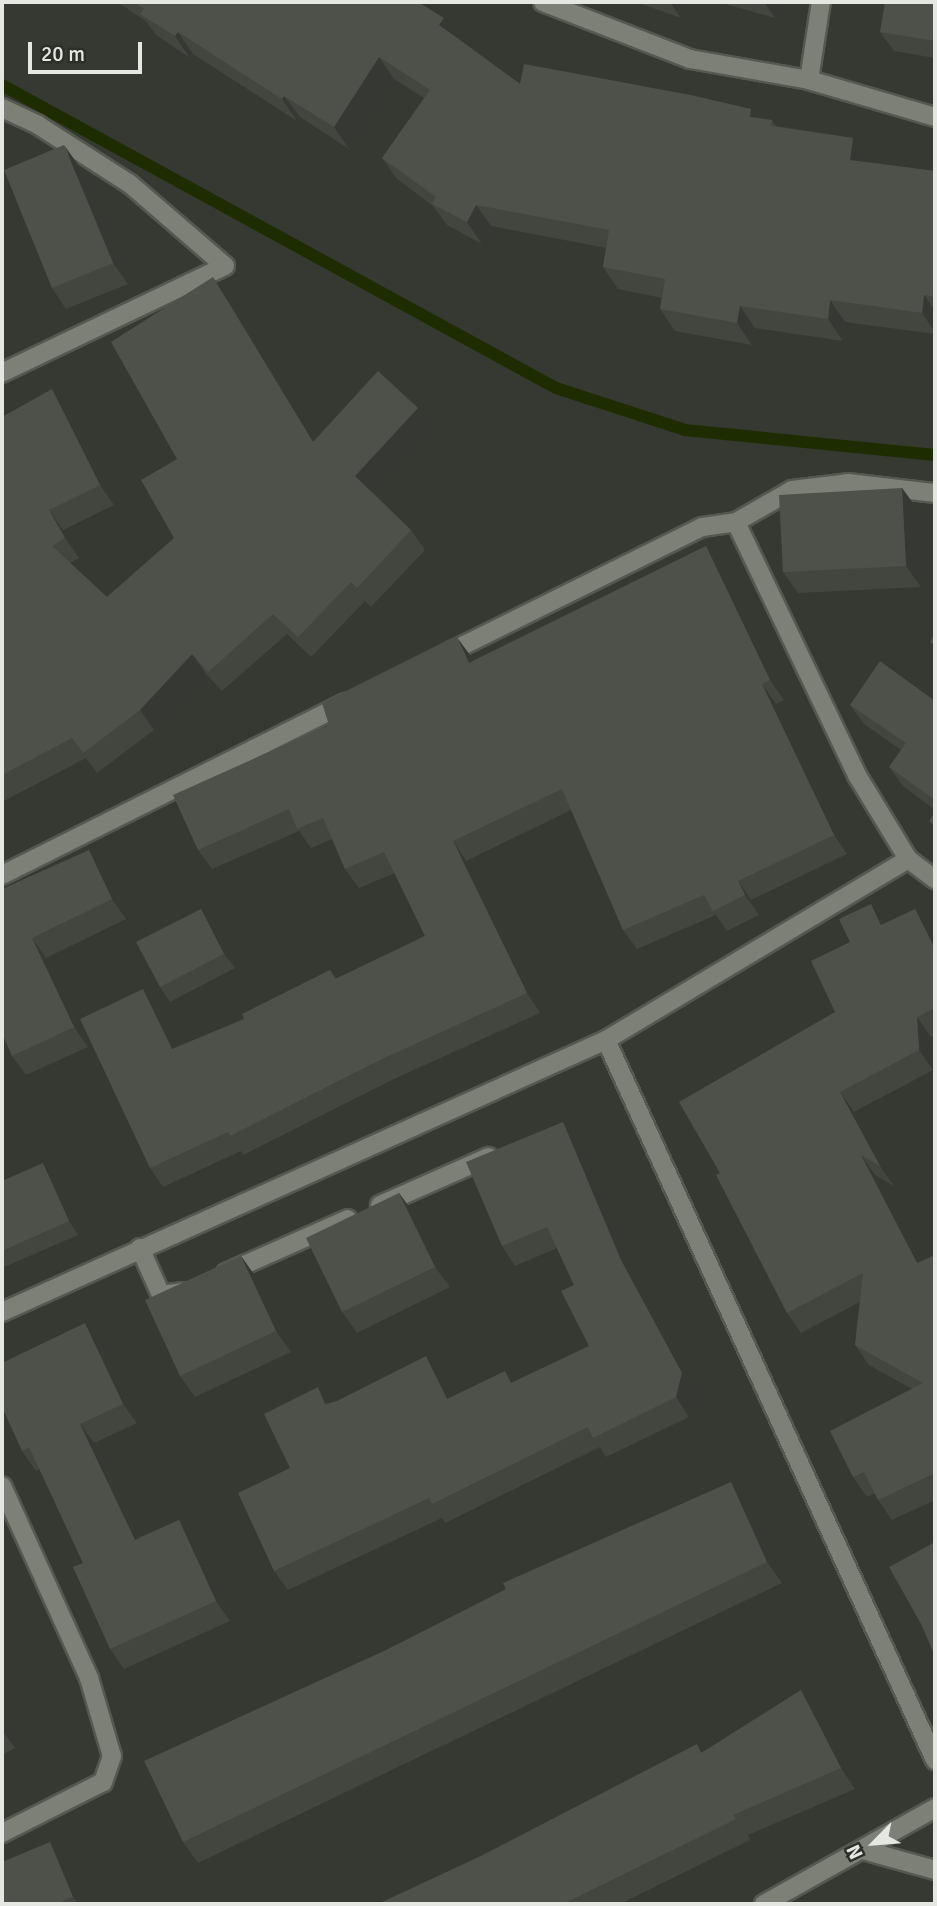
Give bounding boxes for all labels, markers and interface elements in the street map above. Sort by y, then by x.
scale bar [32,28,145,72]
text: 20 m [41,41,85,67]
north arrow [839,1808,909,1878]
text: N [841,1841,869,1863]

